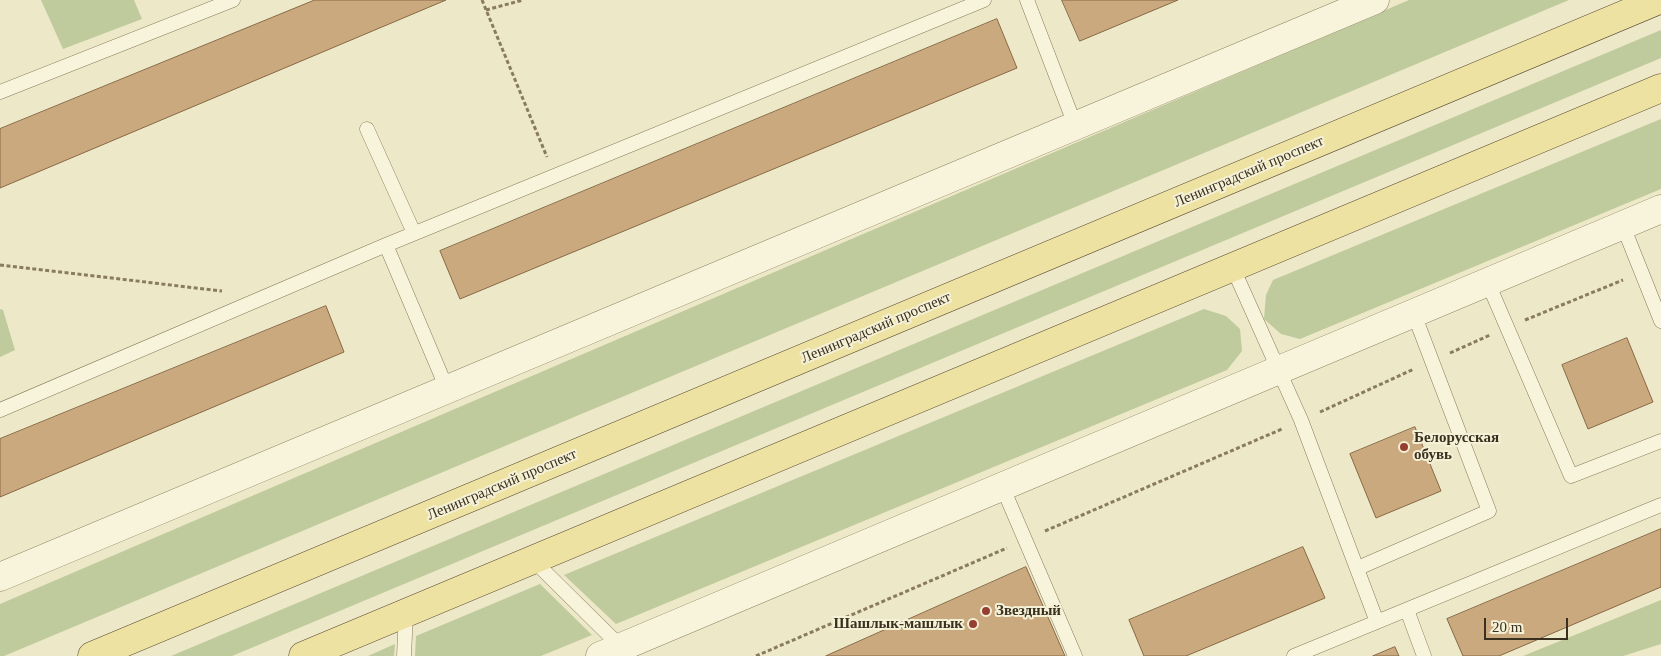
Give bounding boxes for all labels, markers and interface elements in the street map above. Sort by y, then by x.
street label: Ленинградский проспект [1171,132,1327,212]
street label: Ленинградский проспект [798,288,954,368]
place label: Белорусская обувь [1414,429,1499,464]
marker: Белорусская обувь [1398,441,1410,453]
street label: Ленинградский проспект [424,445,580,525]
place label: Звездный [996,602,1061,620]
marker: Звездный [980,605,992,617]
scale bar [1486,608,1570,640]
place label: Шашлык-машлык [834,615,963,633]
marker: Шашлык-машлык [967,618,979,630]
text: 20 m [1492,619,1522,635]

